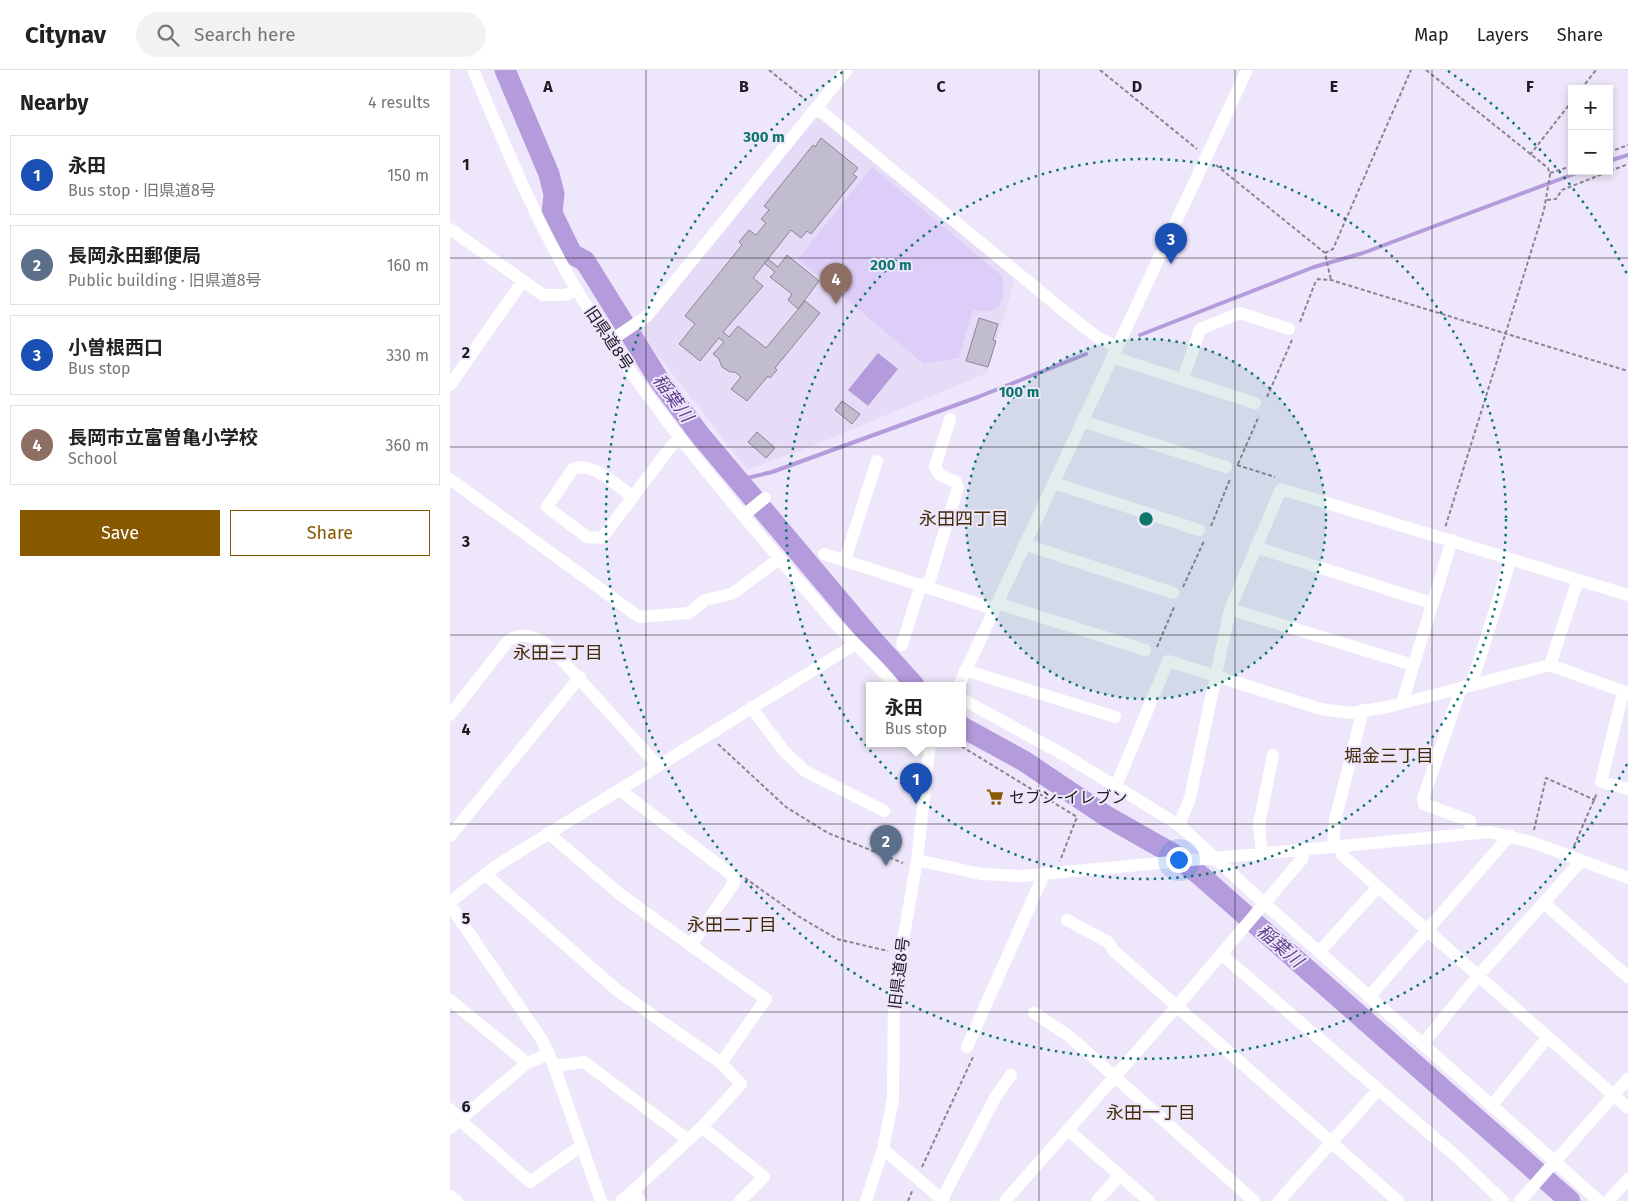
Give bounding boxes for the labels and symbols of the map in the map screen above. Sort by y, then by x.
text: A [542,77,553,96]
text: B [739,77,749,96]
text: C [936,77,946,96]
text: D [1132,77,1142,96]
text: E [1330,77,1338,96]
text: F [1526,77,1534,96]
text: 300 m [742,128,785,146]
text: 1 [462,155,470,174]
pin: 3 [1155,223,1187,264]
text: 200 m [870,256,912,274]
pin: 4 [820,263,852,304]
street label: 旧県道8号 [581,302,637,374]
text: 2 [462,343,470,362]
water label: 稲葉川 [648,370,699,428]
text: 100 m [999,383,1039,401]
district label: 永田四丁目 [919,508,1009,530]
centre of rings [1137,510,1155,528]
text: 3 [461,532,470,551]
district label: 永田三丁目 [513,642,603,664]
text: 4 [461,720,471,739]
district label: 堀金三丁目 [1344,745,1434,767]
pin: 1 [900,763,932,804]
supermarket icon: セブン-イレブン [985,787,1005,807]
place label: セブン-イレブン [1009,788,1127,807]
pin: 2 [870,825,902,866]
your location [1166,847,1192,873]
text: 5 [462,909,471,928]
district label: 永田二丁目 [687,914,777,936]
water label: 稲葉川 [1252,920,1309,973]
street label: 旧県道8号 [885,936,913,1010]
text: 6 [461,1097,471,1116]
district label: 永田一丁目 [1106,1102,1196,1124]

